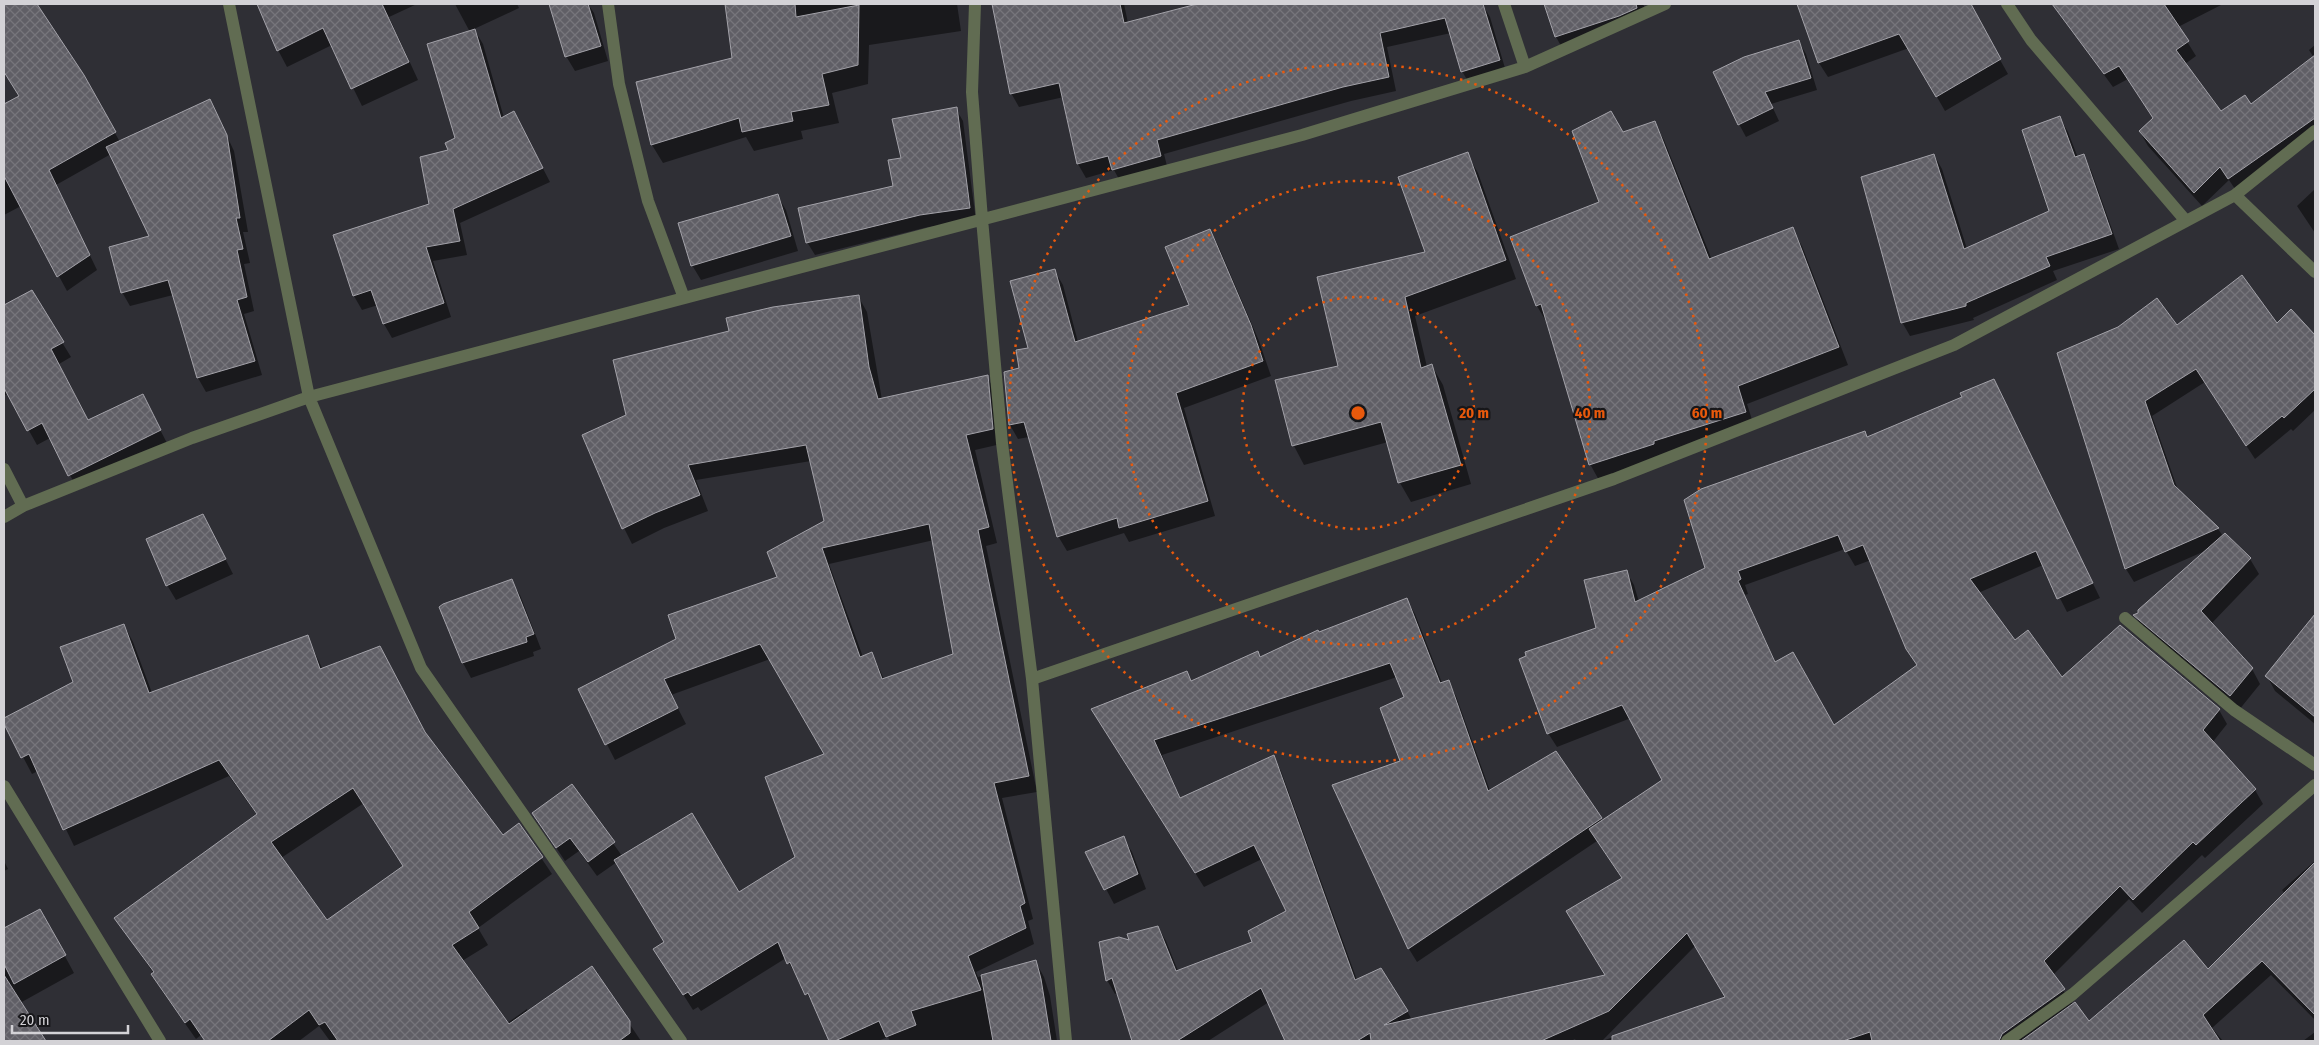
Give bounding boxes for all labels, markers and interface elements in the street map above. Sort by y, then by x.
centre of rings [1349,404,1367,422]
text: 20 m [1458,404,1489,422]
text: 40 m [1575,404,1605,422]
text: 60 m [1692,404,1722,422]
scale bar [12,1002,129,1034]
text: 20 m [20,1011,50,1029]

